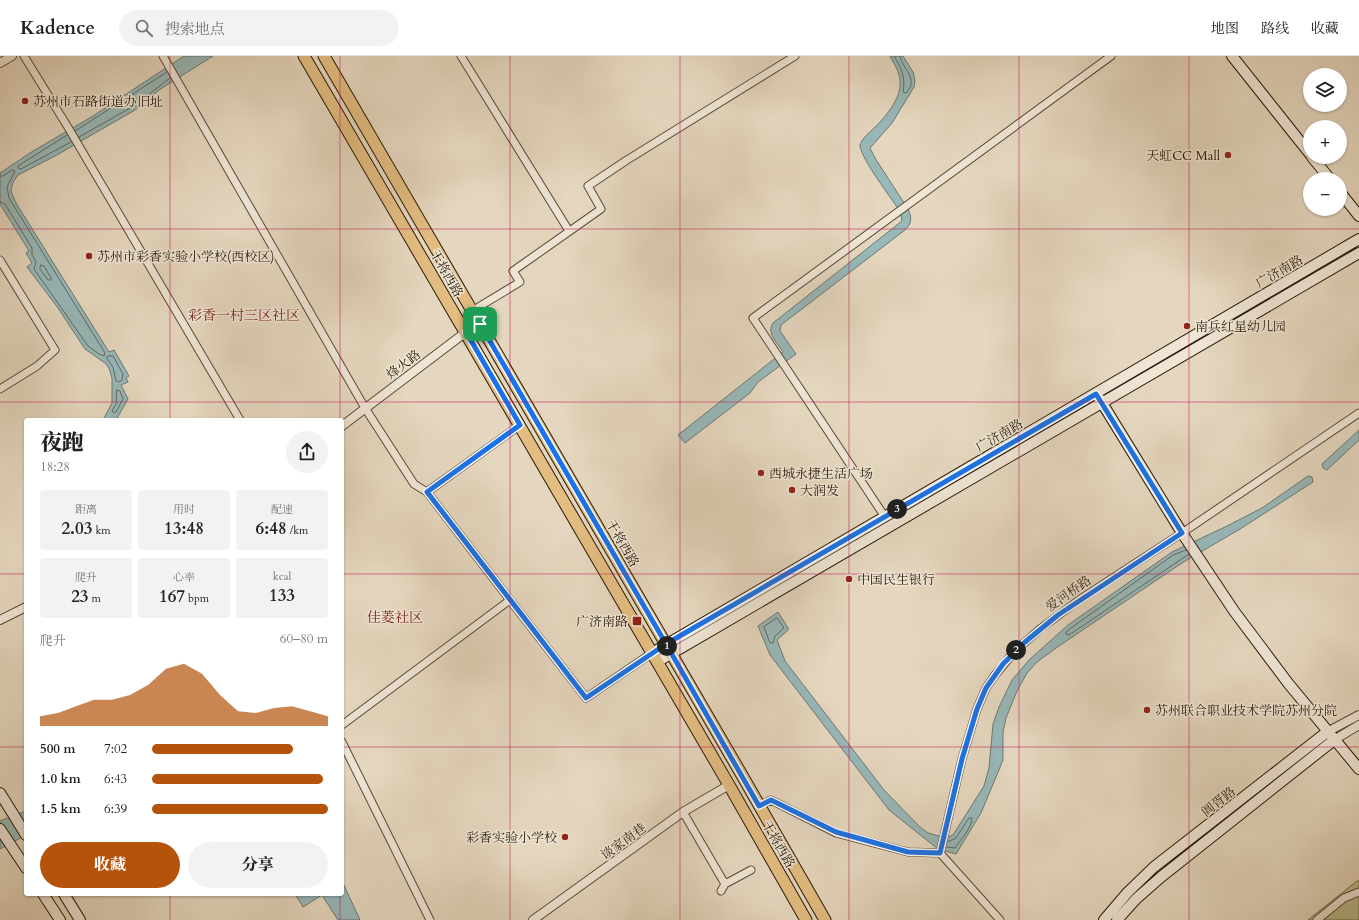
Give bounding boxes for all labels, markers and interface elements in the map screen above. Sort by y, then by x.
search box [119,10,399,46]
text: Kadence [20,15,95,41]
icon: search [133,17,155,39]
text: 搜索地点 [165,19,225,39]
text: 地图 [1211,19,1239,38]
text: 路线 [1261,19,1289,38]
text: 收藏 [1311,19,1339,38]
map controls [1303,68,1347,216]
button: layers [1303,68,1347,112]
place label: 苏州市石路街道办旧址 [33,93,163,111]
marker: 苏州市石路街道办旧址 [20,96,30,106]
button: + [1303,120,1347,164]
place label: 天虹CC Mall [1146,147,1221,165]
marker: 天虹CC Mall [1223,150,1233,160]
button: − [1303,172,1347,216]
street label: 干将西路 [425,246,467,301]
place label: 苏州市彩香实验小学校(西校区) [97,248,274,266]
marker: 苏州市彩香实验小学校(西校区) [84,251,94,261]
street label: 广济南路 [1252,251,1307,293]
district label: 彩香一村三区社区 [188,306,300,325]
pin [463,307,497,341]
icon: arrive [469,313,491,335]
place label: 南兵红星幼儿园 [1195,318,1286,336]
marker: 南兵红星幼儿园 [1182,321,1192,331]
street label: 烽火路 [383,346,425,384]
street label: 广济南路 [972,415,1027,457]
text: 夜跑 [40,428,84,458]
button: share [286,431,328,473]
text: 18:28 [40,458,70,476]
place label: 西城永捷生活广场 [769,465,873,483]
marker: 西城永捷生活广场 [756,468,766,478]
place label: 大润发 [800,482,839,500]
marker: 大润发 [787,485,797,495]
pin: 3 [887,499,907,519]
text: 3 [894,501,900,516]
text: 距离 [75,502,97,517]
text: 用时 [173,502,195,517]
text: 配速 [271,502,293,517]
street label: 干将西路 [601,516,643,571]
text: 2.03 [61,517,92,540]
text: 13:48 [164,517,204,540]
text: 6:48 [256,517,287,540]
text: km [92,523,111,538]
text: /km [287,523,308,538]
text: kcal [273,569,291,584]
text: 爬升 [75,570,97,585]
text: 心率 [173,570,195,585]
place label: 中国民生银行 [857,571,935,589]
street label: 爱河桥路 [1042,572,1095,616]
marker: 中国民生银行 [844,574,854,584]
text: 133 [269,584,295,607]
text: 23 [71,585,89,608]
text: 167 [159,585,185,608]
text: m [89,591,101,606]
text: bpm [185,591,209,606]
district label: 佳菱社区 [367,608,423,627]
place label: 广济南路 [576,613,628,631]
marker: 广济南路 [631,615,643,627]
text: 60–80 m [280,630,328,648]
text: 爬升 [40,632,66,650]
pin: 1 [657,636,677,656]
text: 1 [664,638,670,653]
pin: 2 [1006,640,1026,660]
text: 2 [1013,642,1019,657]
place label: 苏州联合职业技术学院苏州分院 [1155,702,1337,720]
marker: 苏州联合职业技术学院苏州分院 [1142,705,1152,715]
text: 500 m [40,740,75,758]
text: 7:02 [104,740,127,758]
text: 1.0 km [40,770,81,788]
text: 6:43 [104,770,127,788]
street label: 阊胥路 [1198,783,1240,821]
text: 1.5 km [40,800,81,818]
text: 6:39 [104,800,127,818]
street label: 干将西路 [757,817,799,872]
street label: 谈家南巷 [597,819,650,864]
place label: 彩香实验小学校 [466,829,557,847]
marker: 彩香实验小学校 [560,832,570,842]
button: 收藏 [40,842,180,888]
button: 分享 [188,842,328,888]

